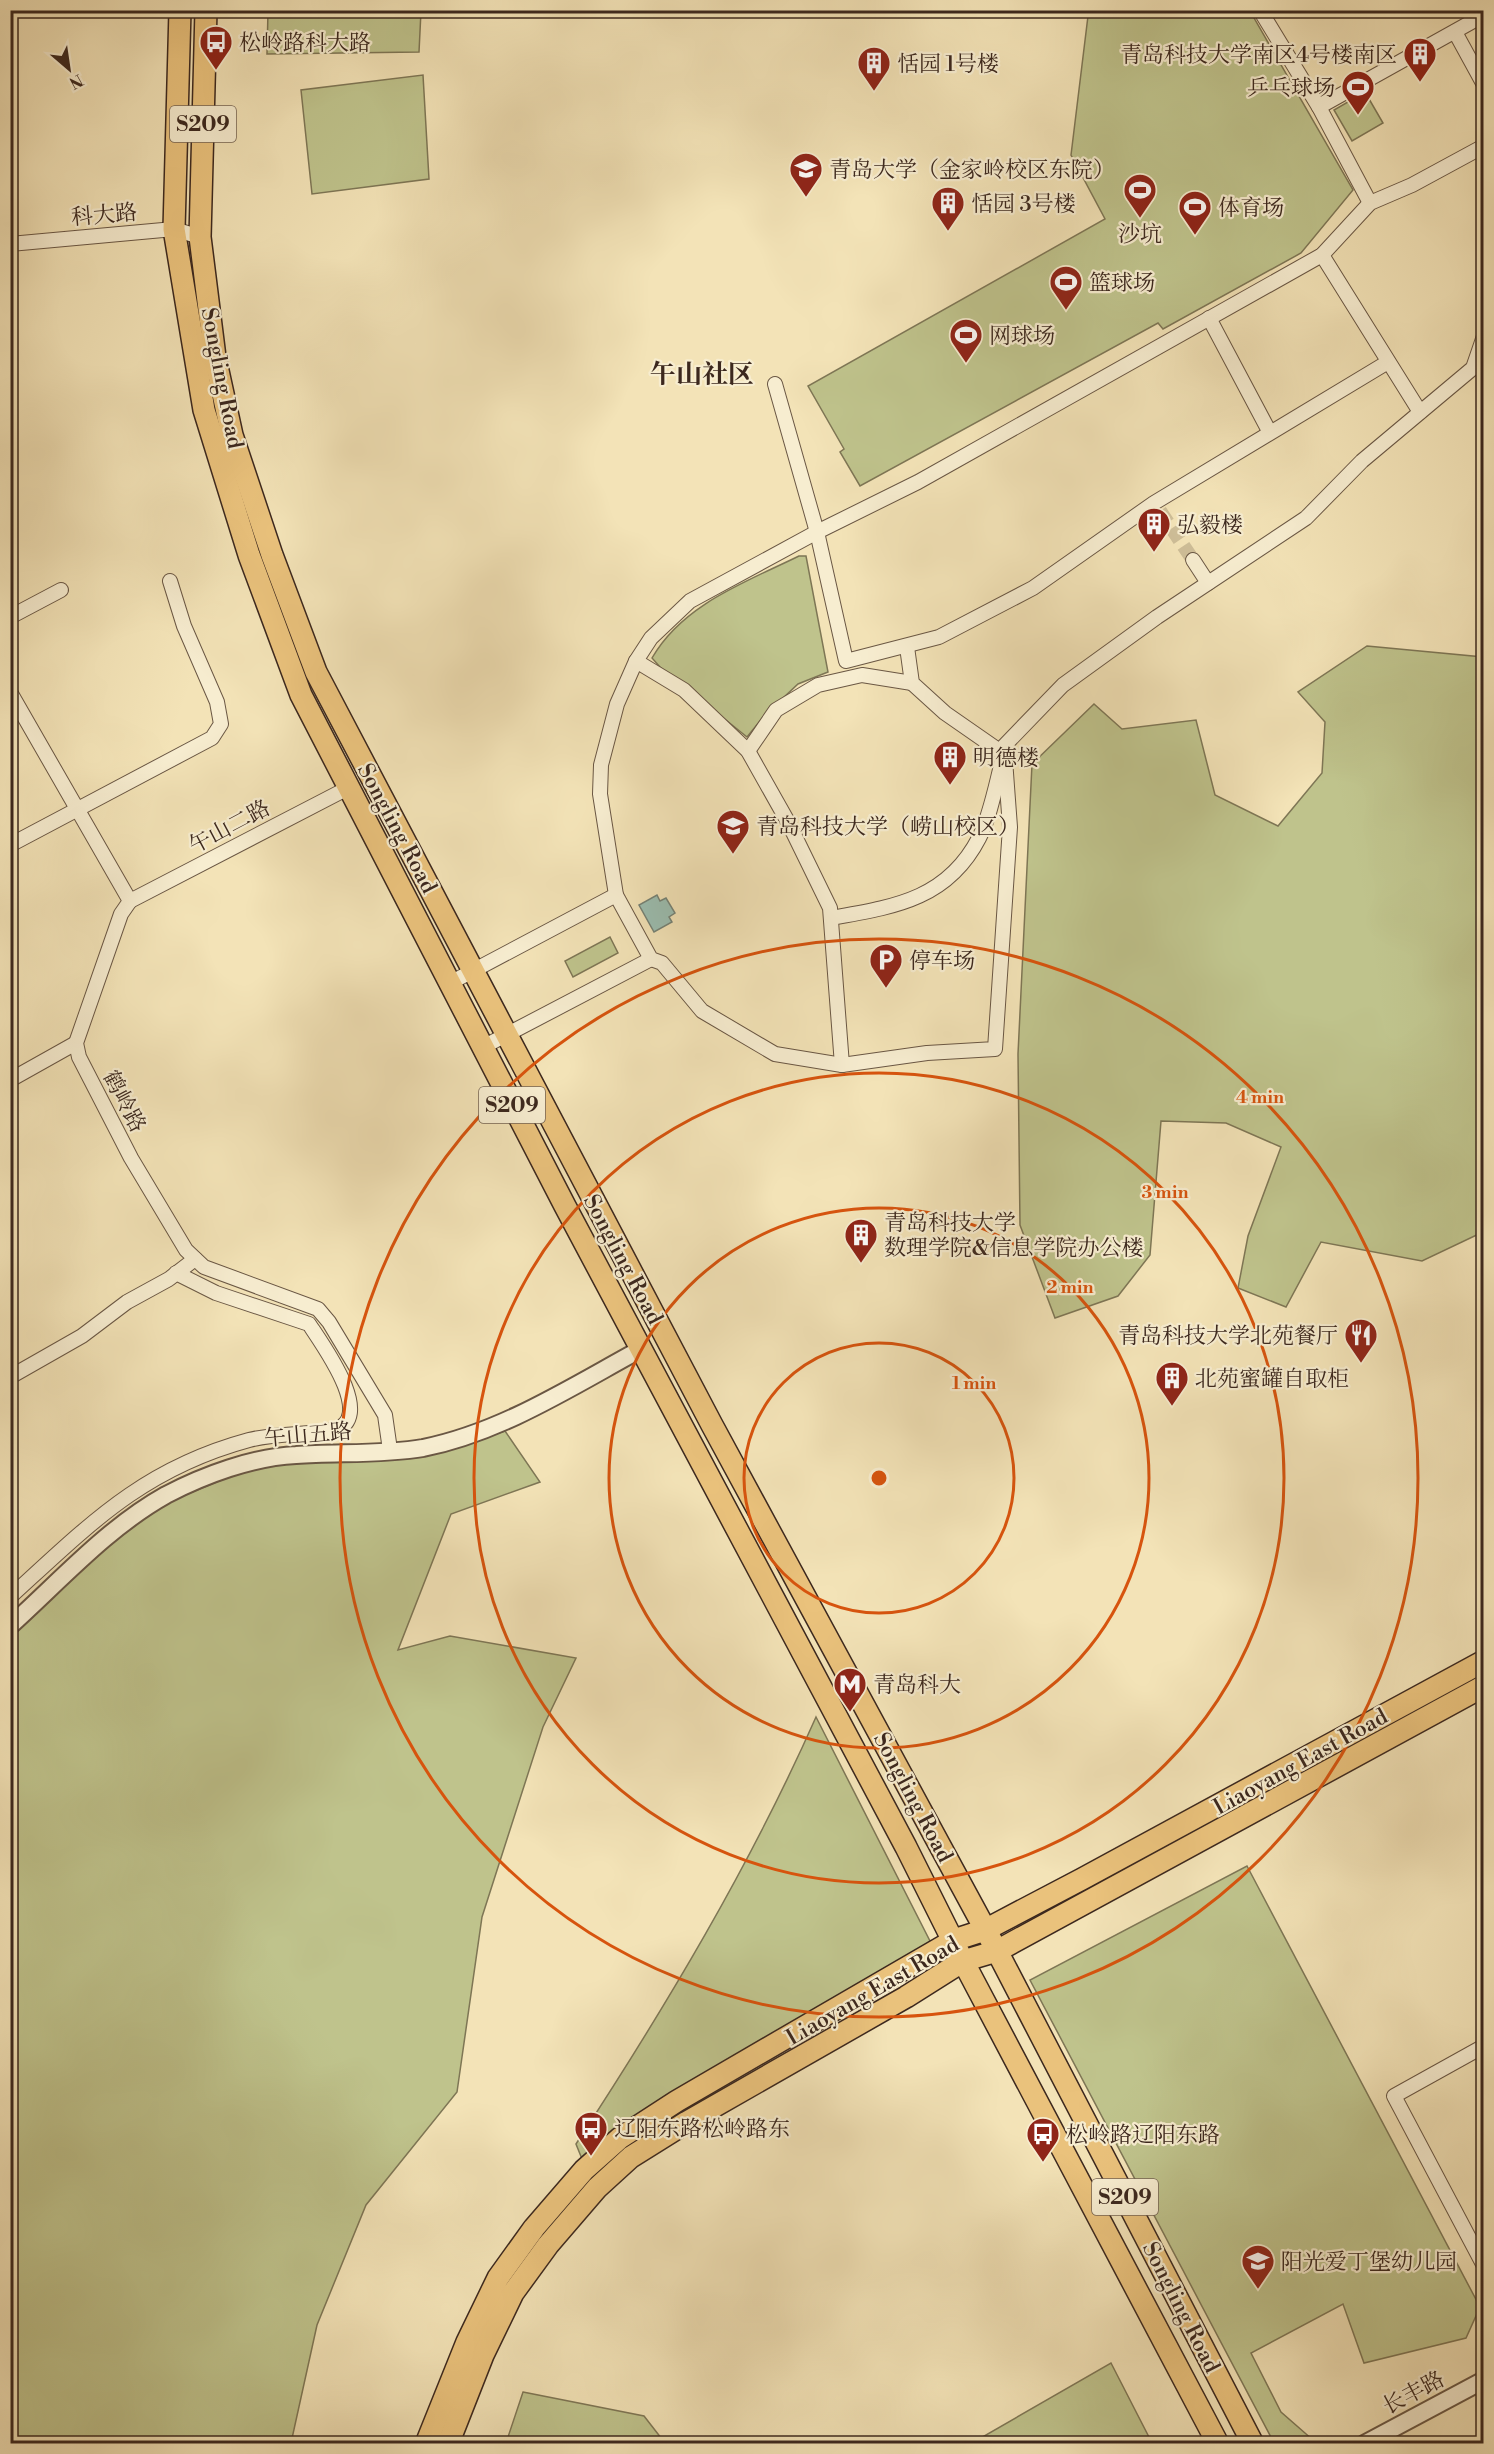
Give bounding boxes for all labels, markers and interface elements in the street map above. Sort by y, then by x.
bus stop icon: 松岭路科大路 [198,24,234,71]
place label: 松岭路科大路 [239,30,371,57]
building icon: 青岛科技大学南区4号楼南区 [1402,36,1438,83]
north arrow [39,39,99,99]
place label: 青岛科技大学南区4号楼南区 [1120,42,1397,69]
building icon: 恬园 1号楼 [856,45,892,92]
place label: 恬园 1号楼 [897,51,999,78]
text: N [65,69,86,93]
sports icon: 乒乓球场 [1340,69,1376,116]
place label: 乒乓球场 [1247,75,1335,102]
road number: S209 [170,106,236,142]
school or university icon: 青岛大学（金家岭校区东院） [788,151,824,198]
place label: 青岛大学（金家岭校区东院） [829,157,1115,184]
sports icon: 沙坑 [1122,172,1158,219]
building icon: 恬园 3号楼 [930,185,966,232]
sports icon: 体育场 [1177,189,1213,236]
place label: 恬园 3号楼 [971,191,1076,218]
place label: 体育场 [1218,195,1284,222]
street label: 科大路 [70,199,138,232]
place label: 沙坑 [1118,221,1162,248]
sports icon: 篮球场 [1048,264,1084,311]
place label: 篮球场 [1089,270,1155,297]
street label: Songling Road [195,305,249,452]
sports icon: 网球场 [948,317,984,364]
place label: 网球场 [989,323,1055,350]
district label: 午山社区 [650,359,754,391]
building icon: 弘毅楼 [1136,506,1172,553]
place label: 弘毅楼 [1177,512,1243,539]
building icon: 明德楼 [932,739,968,786]
place label: 明德楼 [973,745,1039,772]
street label: Songling Road [351,759,442,899]
street label: 午山二路 [185,795,275,860]
school or university icon: 青岛科技大学（崂山校区） [715,808,751,855]
place label: 青岛科技大学（崂山校区） [756,814,1020,841]
parking icon: 停车场 [868,942,904,989]
place label: 停车场 [909,948,975,975]
street label: 鹤岭路 [96,1066,151,1137]
text: 4 min [1236,1086,1284,1109]
road number: S209 [479,1087,545,1123]
text: 3 min [1142,1181,1188,1204]
street label: Songling Road [577,1190,668,1330]
place label: 青岛科技大学 数理学院&信息学院办公楼 [884,1210,1144,1262]
building icon: 青岛科技大学 数理学院&信息学院办公楼 [843,1217,879,1264]
text: 2 min [1046,1276,1094,1299]
restaurant icon: 青岛科技大学北苑餐厅 [1343,1317,1379,1364]
place label: 青岛科技大学北苑餐厅 [1118,1323,1338,1350]
building icon: 北苑蜜罐自取柜 [1154,1360,1190,1407]
place label: 北苑蜜罐自取柜 [1195,1366,1349,1393]
text: 1 min [952,1372,996,1395]
street label: 午山五路 [263,1418,353,1453]
centre of rings [869,1468,889,1488]
metro station icon: 青岛科大 [832,1666,868,1713]
place label: 青岛科大 [873,1672,961,1699]
street label: Liaoyang East Road [1209,1703,1393,1821]
street label: Songling Road [867,1728,958,1868]
street label: Liaoyang East Road [781,1931,964,2052]
bus stop icon: 辽阳东路松岭路东 [573,2110,609,2157]
place label: 辽阳东路松岭路东 [614,2116,790,2143]
bus stop icon: 松岭路辽阳东路 [1025,2116,1061,2163]
place label: 松岭路辽阳东路 [1066,2122,1220,2149]
road number: S209 [1092,2179,1158,2215]
street label: Songling Road [1136,2238,1225,2378]
school or university icon: 阳光爱丁堡幼儿园 [1240,2243,1276,2290]
place label: 阳光爱丁堡幼儿园 [1281,2249,1457,2276]
street label: 长丰路 [1378,2366,1449,2421]

